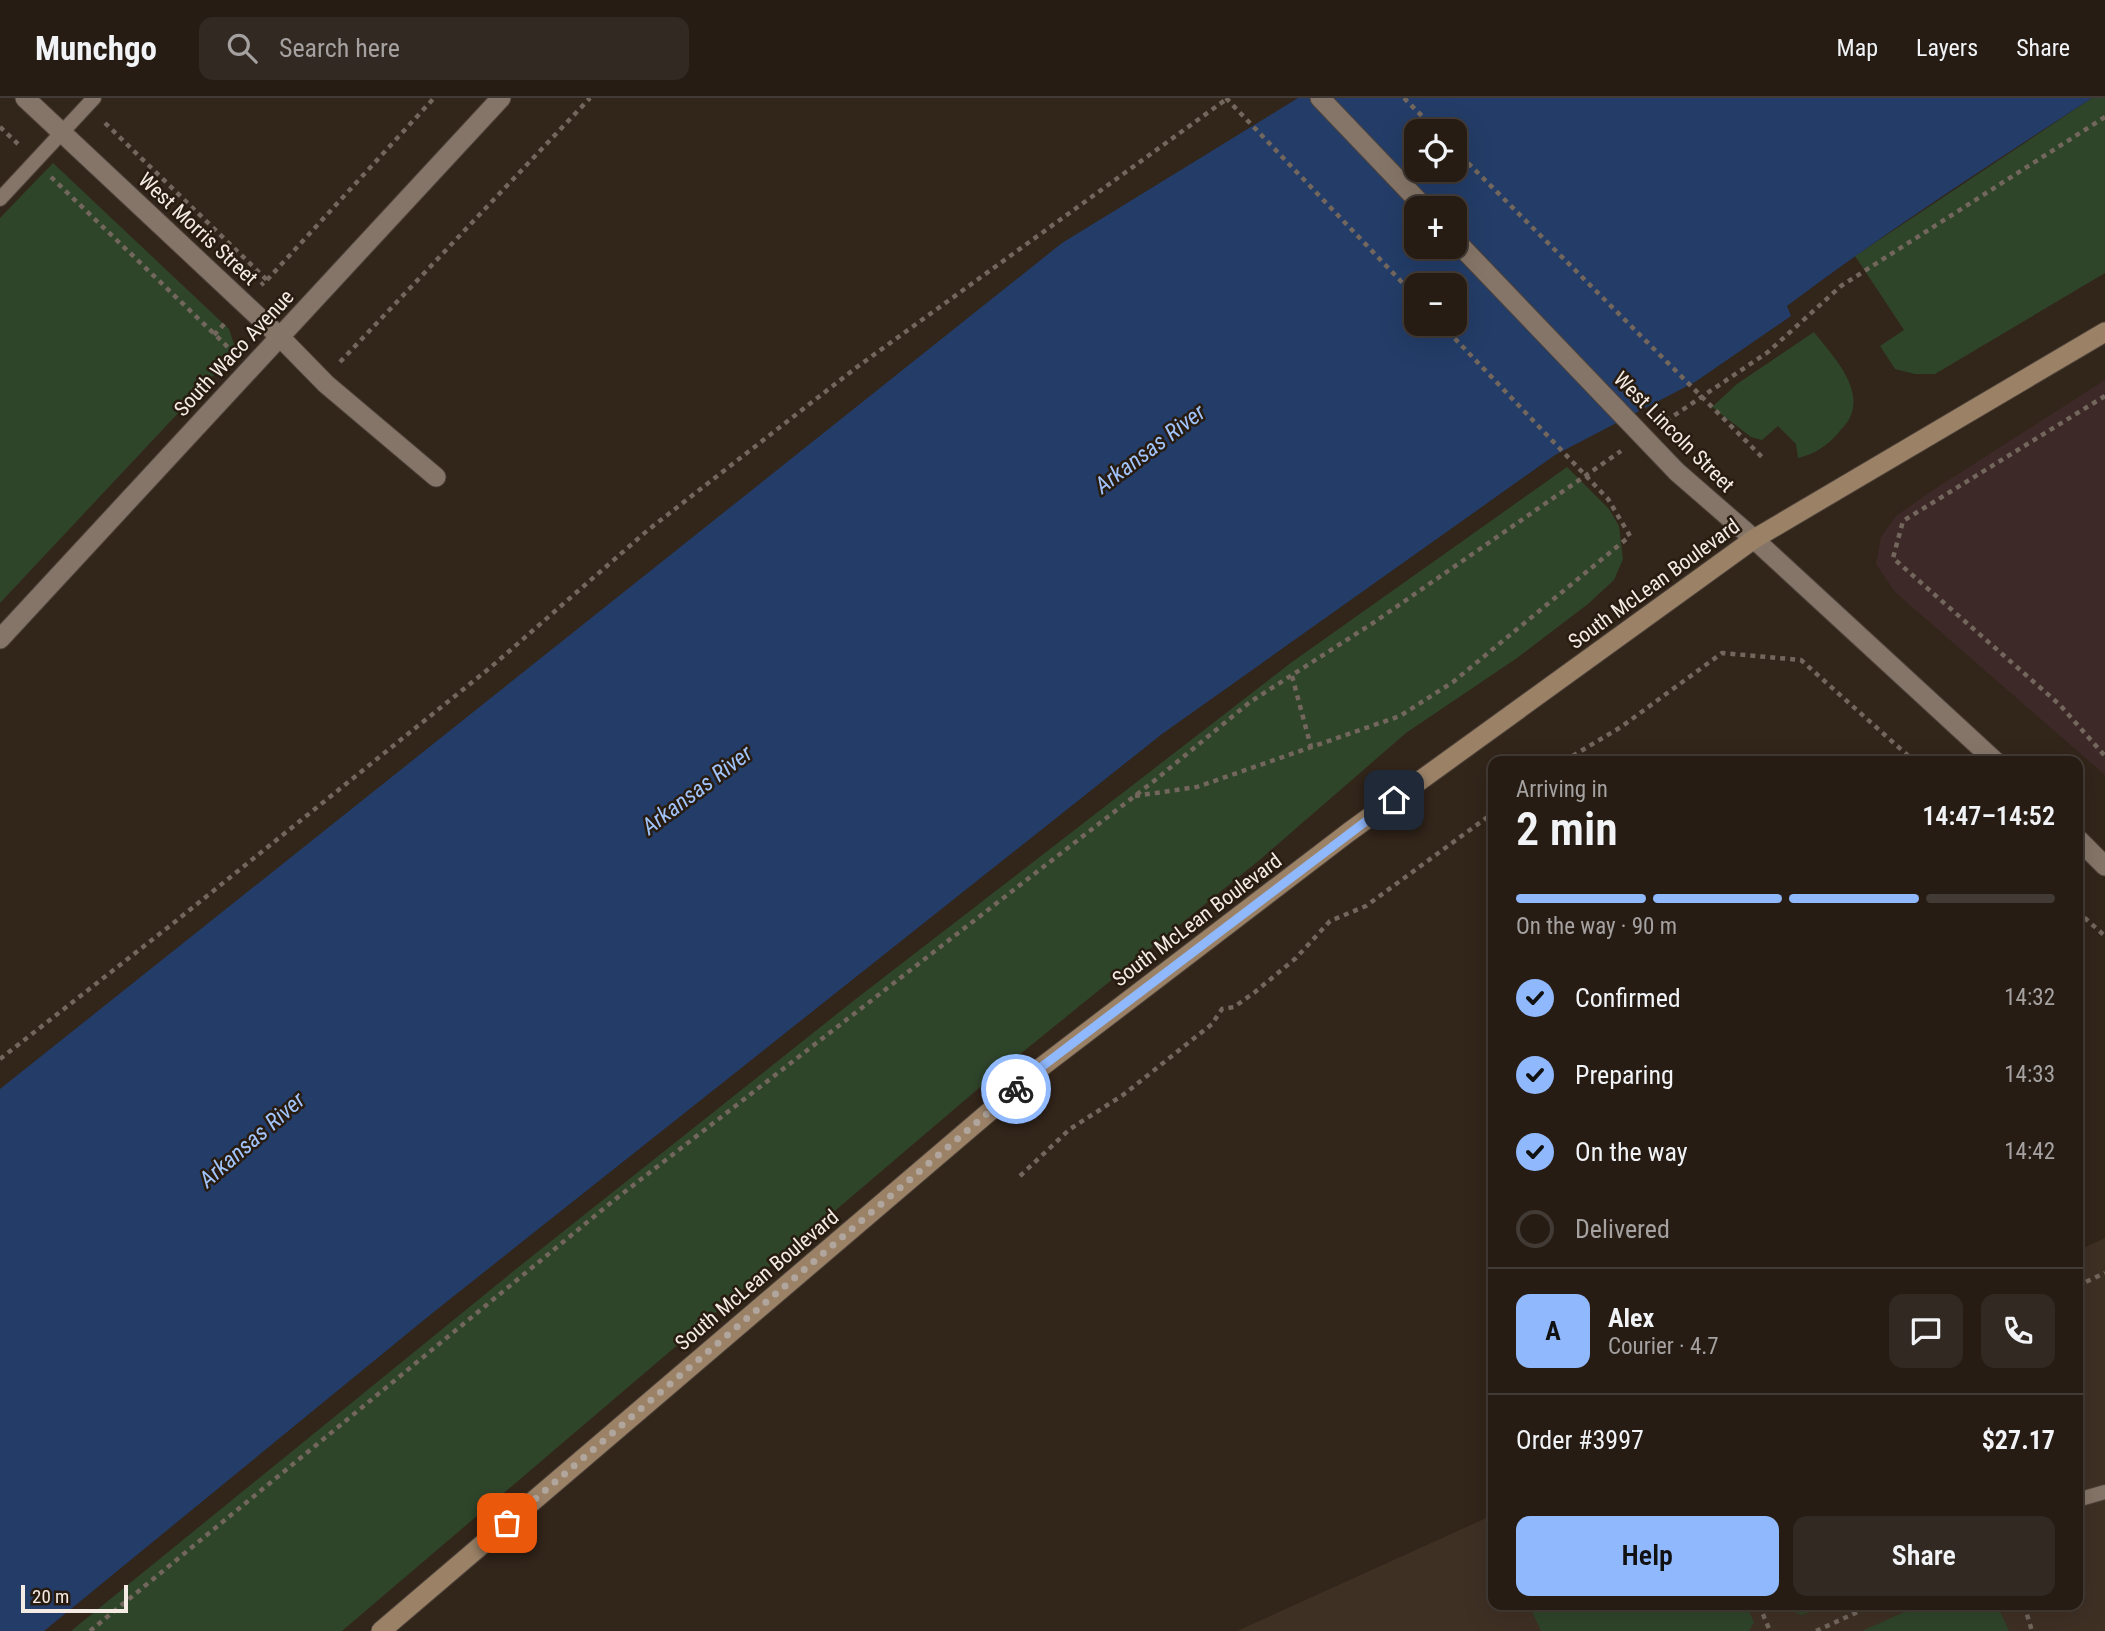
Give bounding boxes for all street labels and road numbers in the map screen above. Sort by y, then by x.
street label: West Morris Street [134,168,262,290]
street label: South Waco Avenue [169,285,299,421]
street label: West Lincoln Street [1609,367,1739,497]
street label: South McLean Boulevard [1564,514,1744,654]
street label: South McLean Boulevard [1108,849,1286,991]
street label: South McLean Boulevard [671,1205,843,1355]

